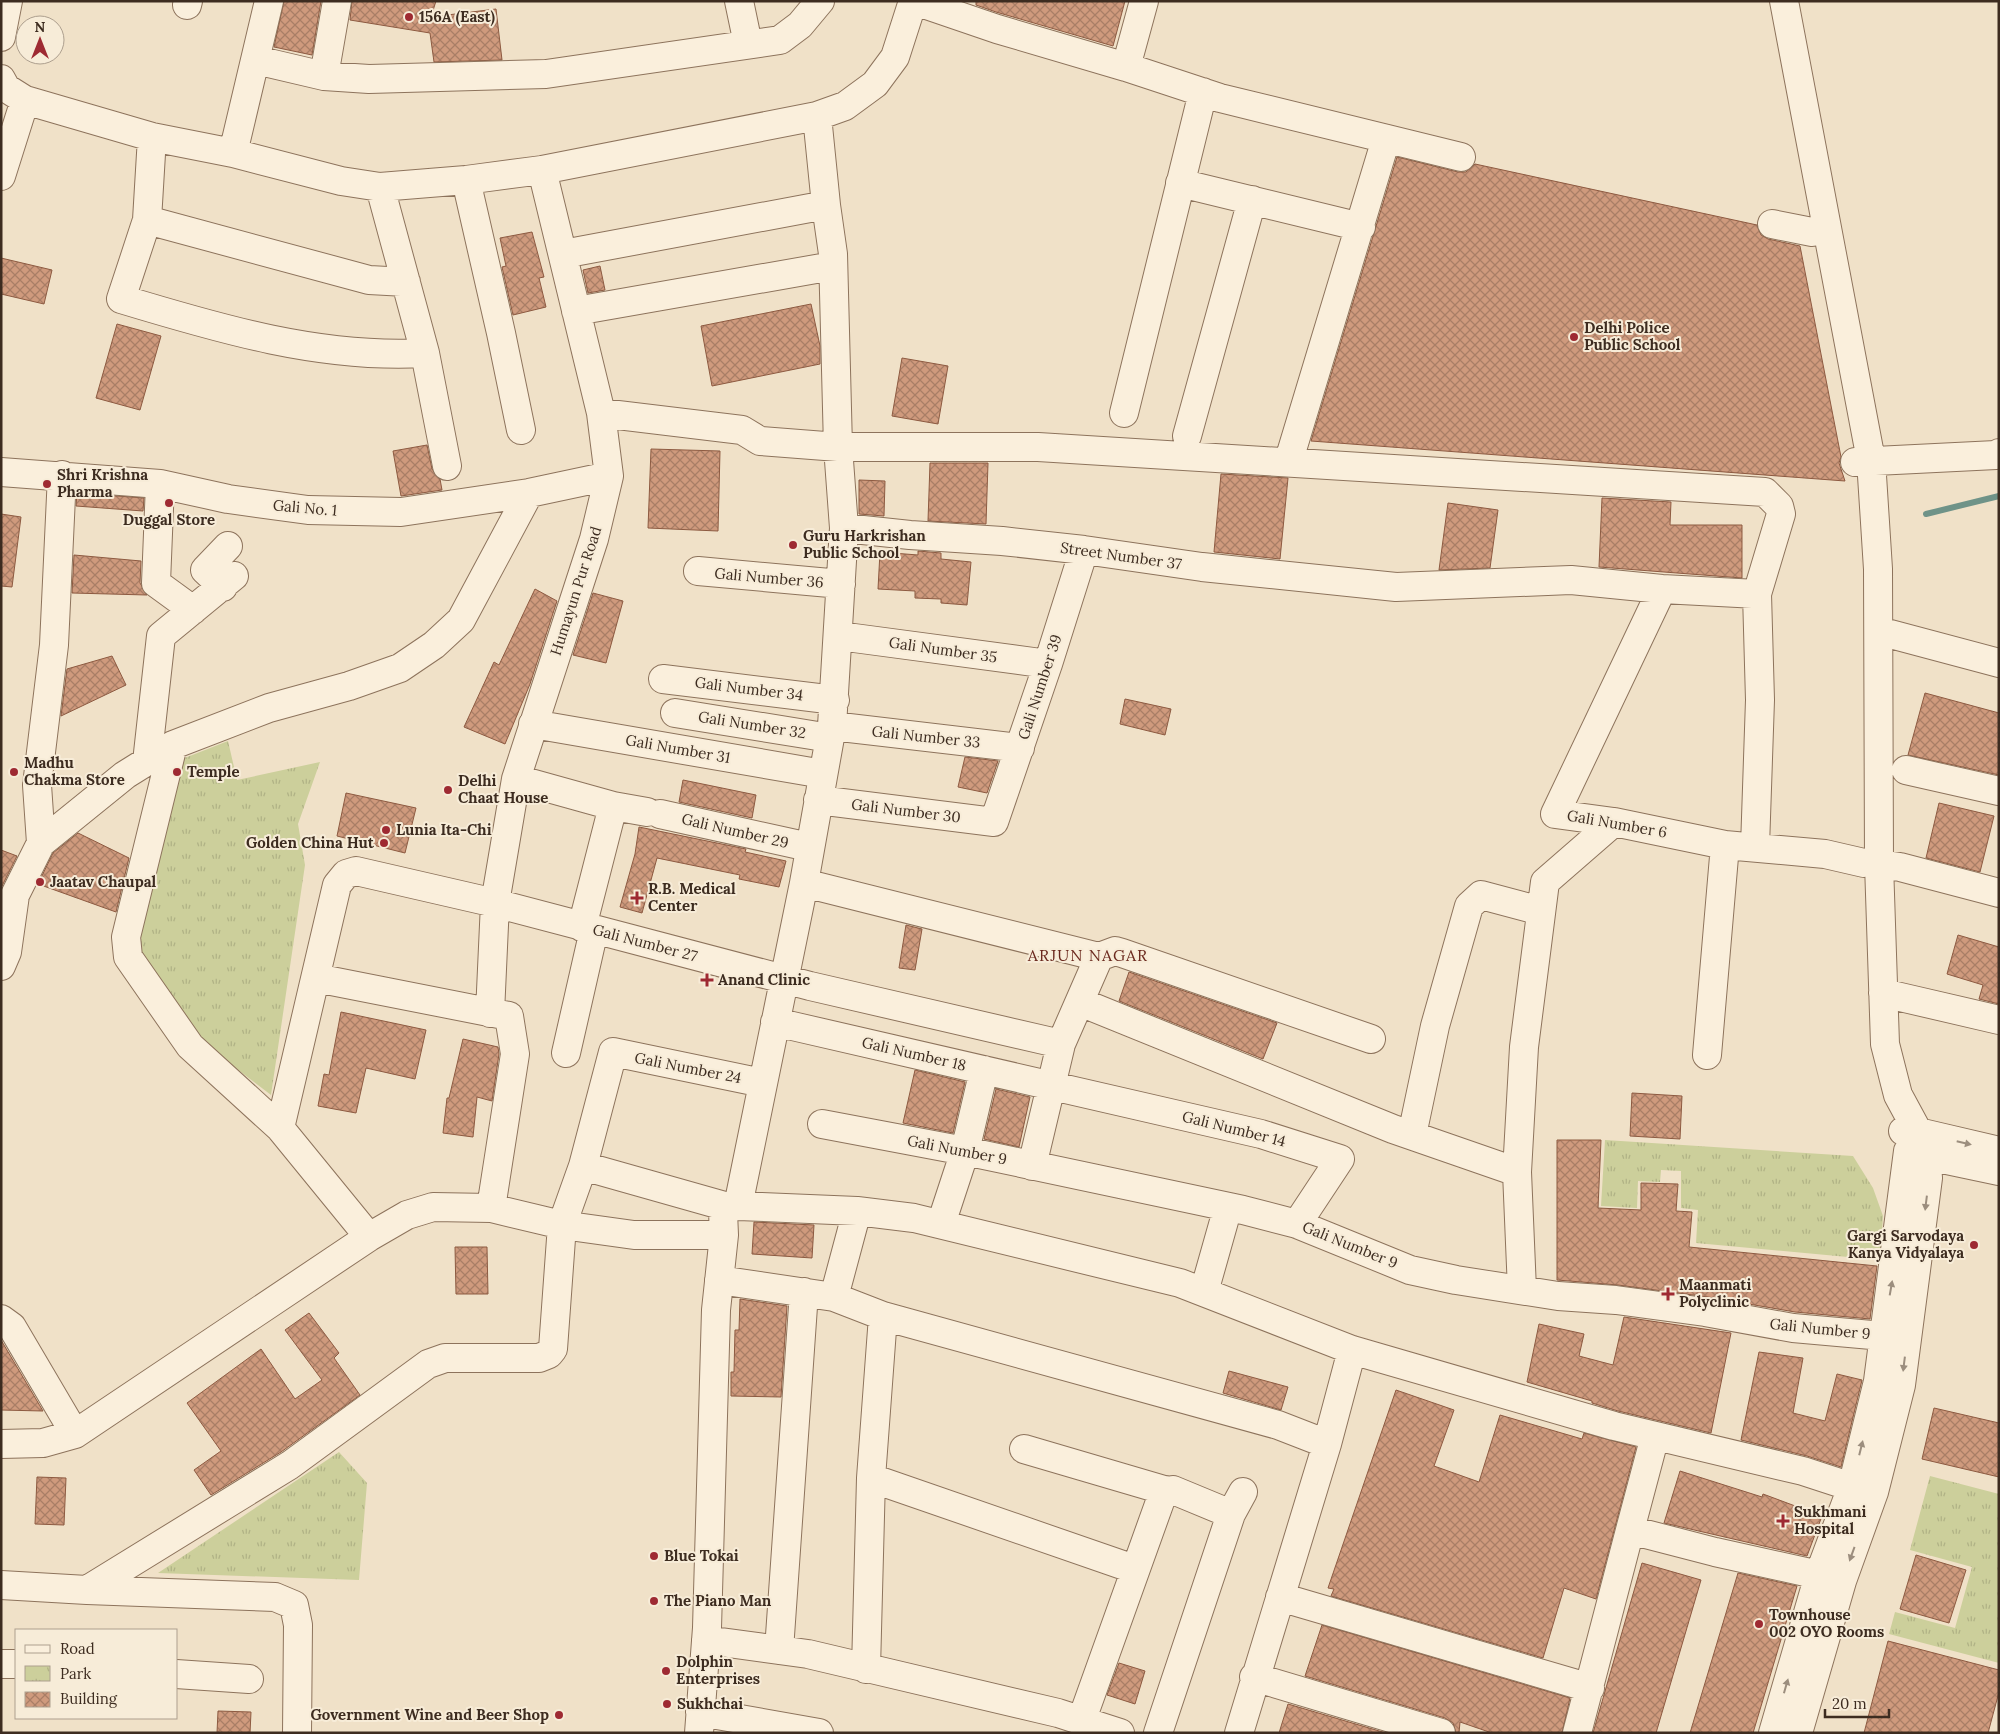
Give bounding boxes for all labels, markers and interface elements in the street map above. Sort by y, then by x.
place label: 156A (East) [419,7,495,27]
marker: 156A (East) [403,11,415,23]
north arrow [15,15,65,65]
text: N [35,18,46,36]
place label: Delhi Police Public School [1584,318,1681,354]
marker: Delhi Police Public School [1568,331,1580,343]
place label: Shri Krishna Pharma [57,465,148,501]
marker: Shri Krishna Pharma [41,478,53,490]
street label: Gali No. 1 [272,495,338,520]
marker: Duggal Store [163,497,175,509]
place label: Duggal Store [123,510,215,529]
street label: Humayun Pur Road [546,524,605,658]
place label: Guru Harkrishan Public School [803,526,926,562]
street label: Street Number 37 [1059,538,1183,573]
marker: Guru Harkrishan Public School [787,539,799,551]
street label: Gali Number 36 [714,563,824,592]
street label: Gali Number 39 [1014,632,1065,742]
street label: Gali Number 35 [888,633,998,666]
street label: Gali Number 34 [694,672,804,705]
street label: Gali Number 32 [697,707,807,742]
street label: Gali Number 33 [871,721,981,752]
street label: Gali Number 31 [624,730,732,767]
place label: Madhu Chakma Store [24,753,125,789]
place label: Temple [187,762,240,781]
marker: Madhu Chakma Store [8,766,20,778]
marker: Temple [171,766,183,778]
place label: Delhi Chaat House [458,771,548,807]
marker: Delhi Chaat House [442,784,454,796]
street label: Gali Number 30 [850,794,962,827]
street label: Gali Number 6 [1566,805,1669,842]
street label: Gali Number 29 [680,809,790,852]
place label: Lunia Ita-Chi [396,820,492,839]
marker: Lunia Ita-Chi [380,824,392,836]
place label: Golden China Hut [246,833,375,852]
marker: Golden China Hut [378,837,390,849]
place label: Jaatav Chaupal [50,872,157,891]
marker: Jaatav Chaupal [34,876,46,888]
place label: R.B. Medical Center [648,879,736,915]
marker: R.B. Medical Center [630,891,644,905]
street label: Gali Number 27 [591,919,700,966]
district label: ARJUN NAGAR [1027,945,1148,965]
place label: Anand Clinic [718,970,810,989]
marker: Anand Clinic [700,973,714,987]
street label: Gali Number 18 [860,1032,968,1075]
street label: Gali Number 24 [633,1048,743,1087]
street label: Gali Number 14 [1180,1106,1288,1151]
street label: Gali Number 9 [906,1131,1009,1168]
one-way arrow [1956,1139,1971,1147]
one-way arrow [1922,1195,1930,1211]
street label: Gali Number 9 [1300,1217,1401,1272]
place label: Gargi Sarvodaya Kanya Vidyalaya [1847,1226,1964,1262]
marker: Gargi Sarvodaya Kanya Vidyalaya [1968,1239,1980,1251]
place label: Maanmati Polyclinic [1679,1275,1752,1311]
one-way arrow [1887,1280,1895,1296]
marker: Maanmati Polyclinic [1661,1287,1675,1301]
street label: Gali Number 9 [1769,1314,1871,1343]
one-way arrow [1900,1356,1908,1372]
one-way arrow [1857,1440,1865,1455]
place label: Sukhmani Hospital [1794,1502,1867,1538]
marker: Sukhmani Hospital [1776,1514,1790,1528]
place label: Blue Tokai [664,1546,739,1565]
one-way arrow [1848,1546,1855,1561]
marker: Blue Tokai [648,1550,660,1562]
place label: The Piano Man [664,1591,772,1610]
marker: The Piano Man [648,1595,660,1607]
place label: Townhouse 002 OYO Rooms [1769,1605,1884,1641]
marker: Townhouse 002 OYO Rooms [1753,1618,1765,1630]
legend [15,1629,178,1719]
text: Road [60,1639,95,1658]
place label: Dolphin Enterprises [676,1652,760,1688]
text: Park [60,1664,91,1683]
marker: Dolphin Enterprises [660,1665,672,1677]
one-way arrow [1783,1678,1791,1693]
scale bar [1825,1686,1889,1718]
text: Building [60,1689,118,1708]
place label: Sukhchai [677,1694,743,1713]
text: 20 m [1832,1694,1867,1713]
marker: Sukhchai [661,1698,673,1710]
place label: Government Wine and Beer Shop [310,1705,549,1724]
marker: Government Wine and Beer Shop [553,1709,565,1721]

